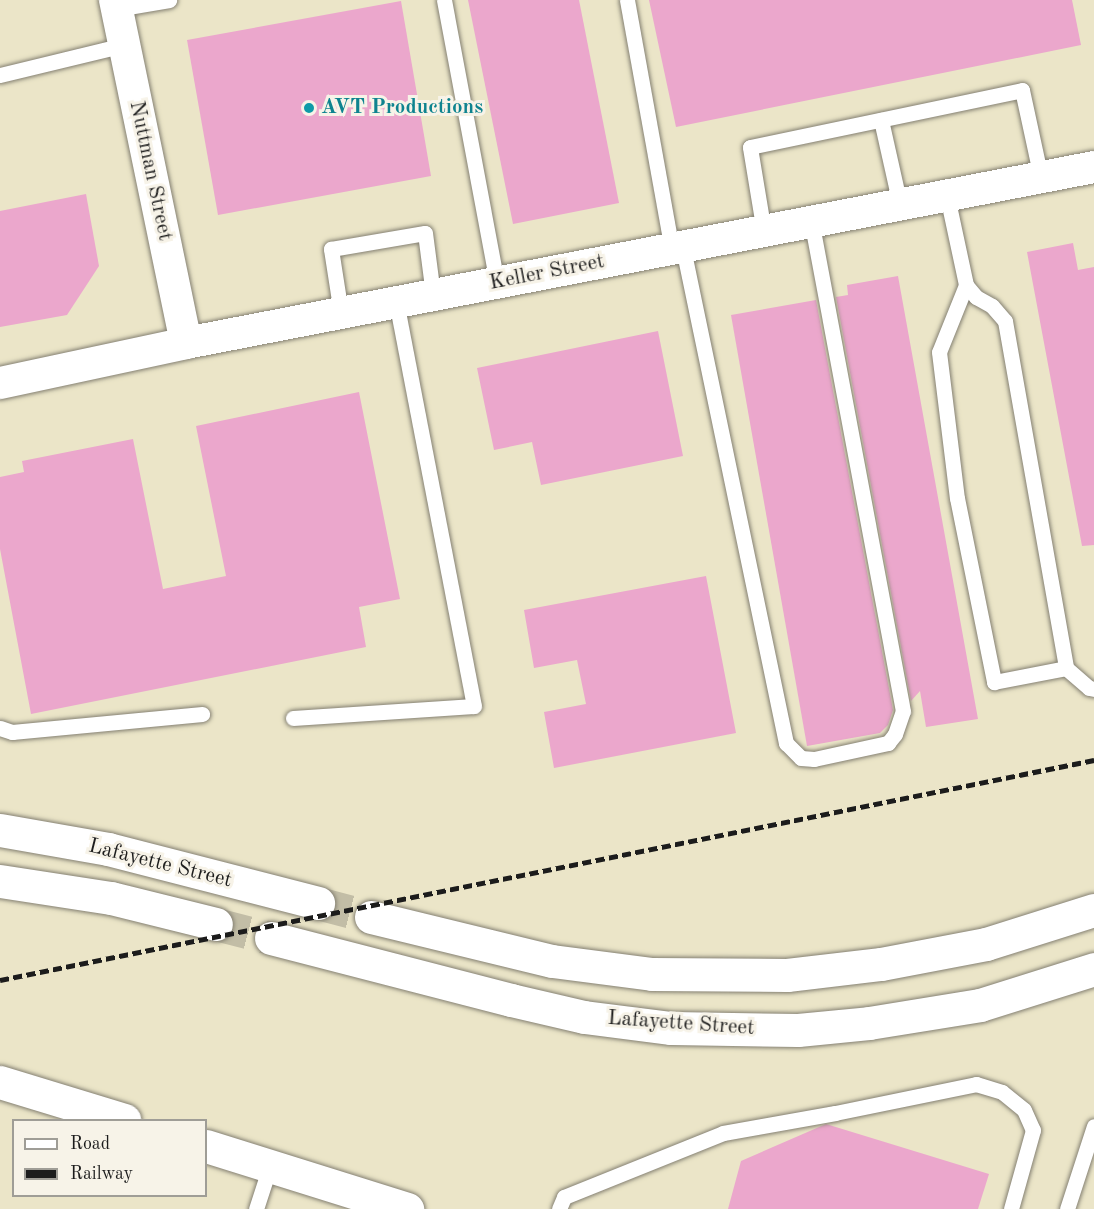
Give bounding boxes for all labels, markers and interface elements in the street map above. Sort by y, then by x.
place label: AVT Productions [321,95,483,121]
street label: Nuttman Street [123,99,177,243]
marker: AVT Productions [302,101,316,115]
street label: Keller Street [487,250,607,296]
street label: Lafayette Street [86,834,234,894]
street label: Lafayette Street [607,1006,755,1042]
legend [12,1119,207,1197]
text: Road [70,1135,110,1153]
text: Railway [70,1165,133,1183]

